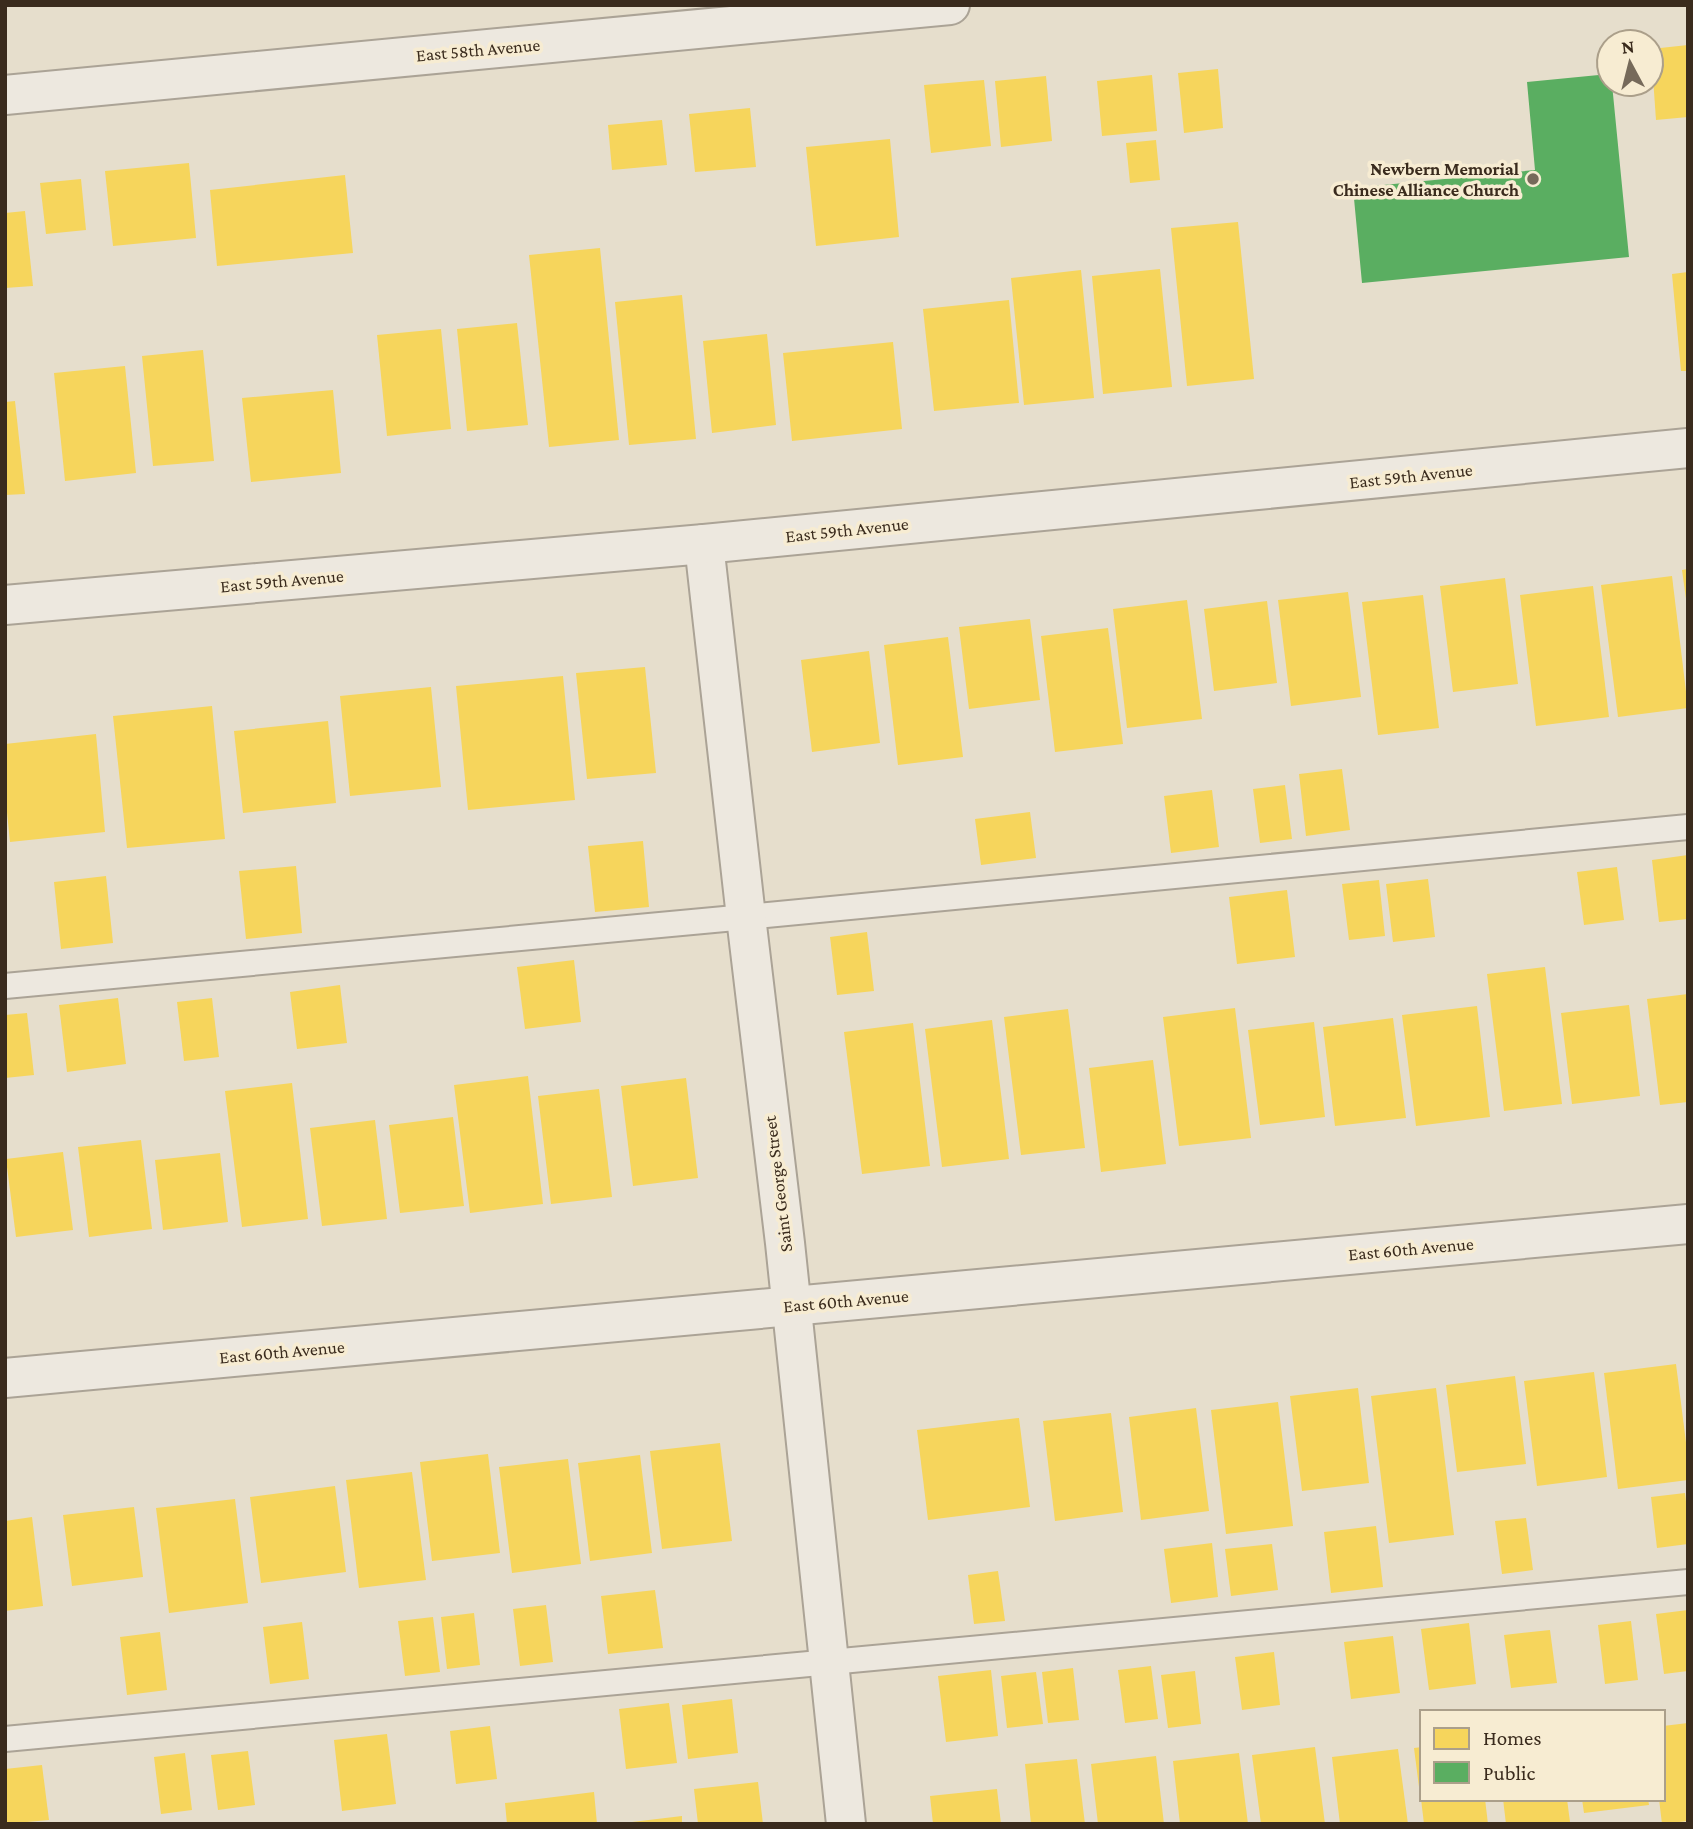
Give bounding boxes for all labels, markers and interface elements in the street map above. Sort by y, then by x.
north arrow [1595,28,1665,98]
street label: East 58th Avenue [415,35,541,65]
text: N [1620,35,1636,58]
place label: Newbern Memorial Chinese Alliance Church [1333,159,1520,200]
marker: Newbern Memorial Chinese Alliance Church [1525,171,1541,187]
street label: East 59th Avenue [1348,460,1474,492]
street label: East 59th Avenue [784,514,910,546]
street label: East 59th Avenue [219,566,345,596]
street label: Saint George Street [760,1114,796,1253]
street label: East 60th Avenue [1347,1234,1475,1264]
street label: East 60th Avenue [782,1286,910,1316]
street label: East 60th Avenue [218,1337,346,1367]
legend [1420,1710,1665,1801]
text: Homes [1483,1726,1542,1750]
text: Public [1483,1761,1535,1785]

